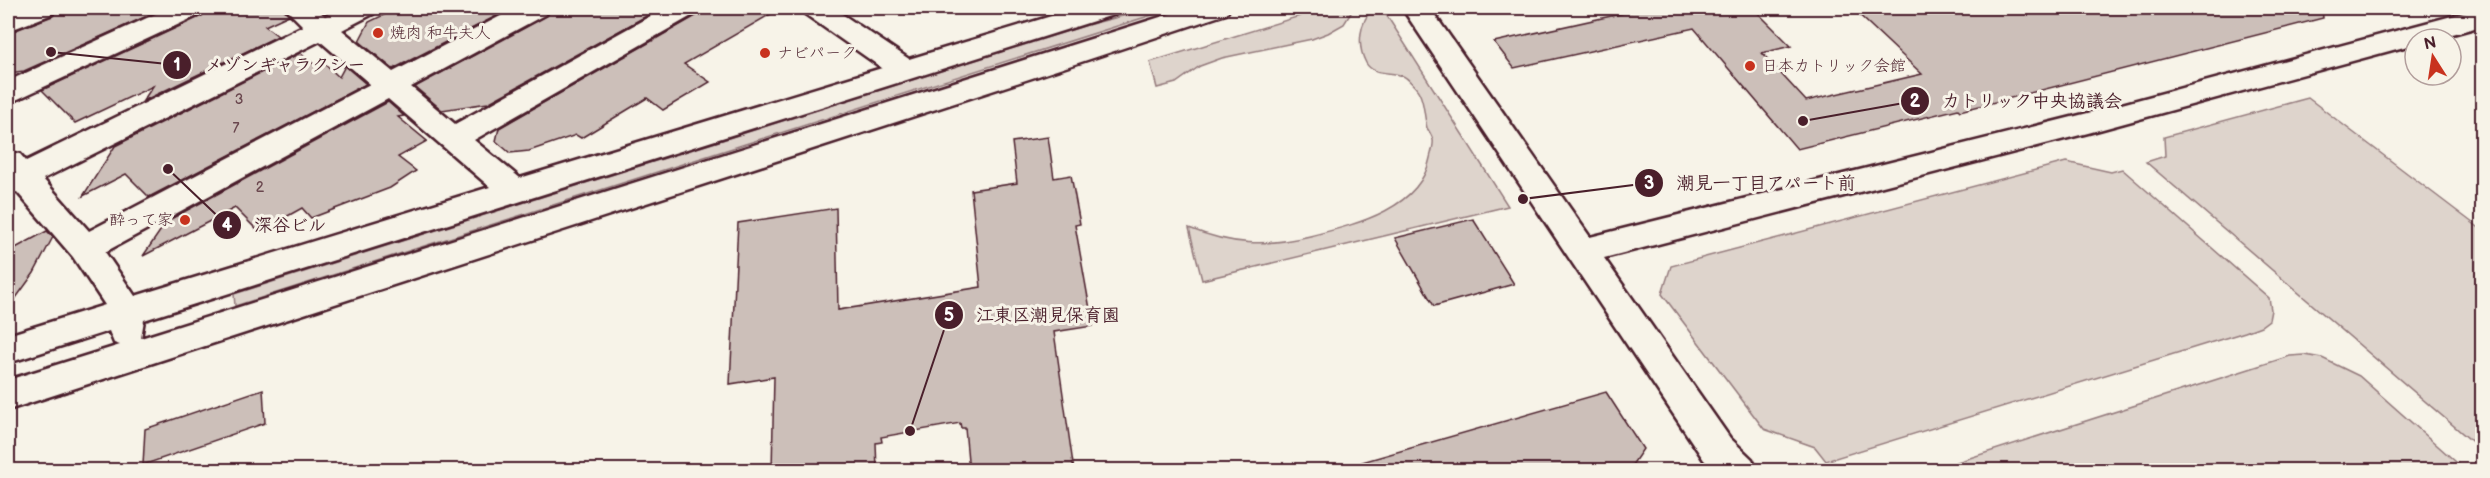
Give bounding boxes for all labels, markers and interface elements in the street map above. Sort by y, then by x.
place label: 焼肉 和牛夫人 [390,24,490,43]
marker: 焼肉 和牛夫人 [371,26,385,40]
north arrow [2403,27,2463,87]
text: N [2422,33,2438,54]
place label: ナビパーク [777,44,857,63]
marker: ナビパーク [758,46,772,60]
callout: メゾンギャラクシー [162,47,378,83]
text: 1 [173,55,181,76]
text: メゾンギャラクシー [205,55,365,76]
place label: 日本カトリック会館 [1762,57,1906,76]
marker: 日本カトリック会館 [1743,59,1757,73]
callout: カトリック中央協議会 [1900,83,2134,119]
house number: 3 [235,91,243,108]
text: 2 [1910,91,1921,112]
text: カトリック中央協議会 [1942,91,2122,112]
house number: 7 [233,120,240,137]
callout: 潮見一丁目アパート前 [1634,165,1868,201]
text: 3 [1644,173,1654,194]
text: 潮見一丁目アパート前 [1677,173,1855,194]
house number: 2 [256,179,265,196]
callout: 深谷ビル [212,207,338,243]
place label: 酔って家 [109,211,173,230]
marker: 酔って家 [178,213,192,227]
text: 4 [222,215,233,236]
text: 深谷ビル [254,215,326,236]
callout: 江東区潮見保育園 [934,297,1132,333]
text: 5 [944,305,954,326]
text: 江東区潮見保育園 [976,305,1120,326]

